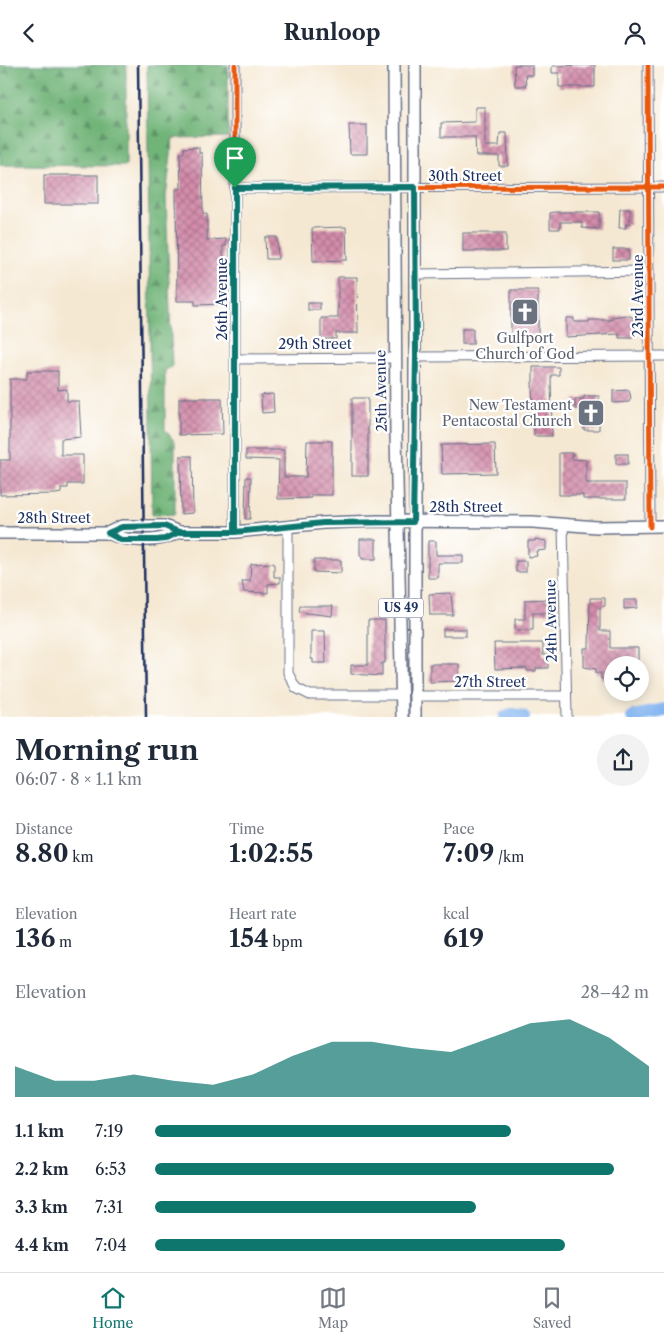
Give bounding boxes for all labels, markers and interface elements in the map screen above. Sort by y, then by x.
icon: back [15,19,43,47]
text: Runloop [283,19,381,46]
icon: person [621,19,649,47]
pin [214,137,256,188]
icon: arrive [221,144,249,172]
street label: 30th Street [428,167,502,185]
street label: 23rd Avenue [629,254,647,337]
street label: 26th Avenue [213,257,231,340]
church icon: Gulfport Church of God [510,297,540,327]
place label: Gulfport Church of God [475,329,575,363]
street label: 29th Street [278,335,352,353]
street label: 25th Avenue [371,350,391,432]
place label: New Testament Pentacostal Church [442,396,572,430]
church icon: New Testament Pentacostal Church [576,398,606,428]
street label: 28th Street [429,498,503,516]
street label: 28th Street [17,509,91,527]
street label: 24th Avenue [541,579,561,663]
road number: US 49 [378,599,424,617]
map controls [604,656,649,701]
button: locate [604,656,649,701]
street label: 27th Street [454,673,526,691]
text: Morning run [15,733,199,767]
button: share [597,734,649,786]
text: 06:07 · 8 × 1.1 km [15,769,142,789]
text: Distance [15,820,73,838]
text: Time [229,820,264,838]
text: Pace [443,820,475,838]
text: 8.80 [15,838,69,869]
text: 1:02:55 [229,838,313,869]
text: 7:09 [443,838,494,869]
text: km [69,848,94,866]
text: /km [494,848,524,866]
text: Elevation [15,905,78,923]
text: Heart rate [229,905,296,923]
text: kcal [443,905,469,923]
text: 136 [15,923,55,954]
text: 154 [229,923,269,954]
text: 619 [443,923,484,954]
text: m [55,933,72,951]
text: bpm [269,933,303,951]
text: Elevation [15,982,86,1002]
text: 28–42 m [581,982,649,1002]
text: 1.1 km [15,1121,64,1141]
text: 7:19 [95,1121,123,1141]
text: 2.2 km [15,1159,69,1179]
text: 6:53 [95,1159,126,1179]
text: 3.3 km [15,1197,68,1217]
text: 7:31 [95,1197,123,1217]
text: 4.4 km [15,1235,69,1255]
text: 7:04 [95,1235,127,1255]
tab: Home [92,1284,133,1332]
tab: Map [318,1284,348,1332]
tab: Saved [533,1284,572,1332]

